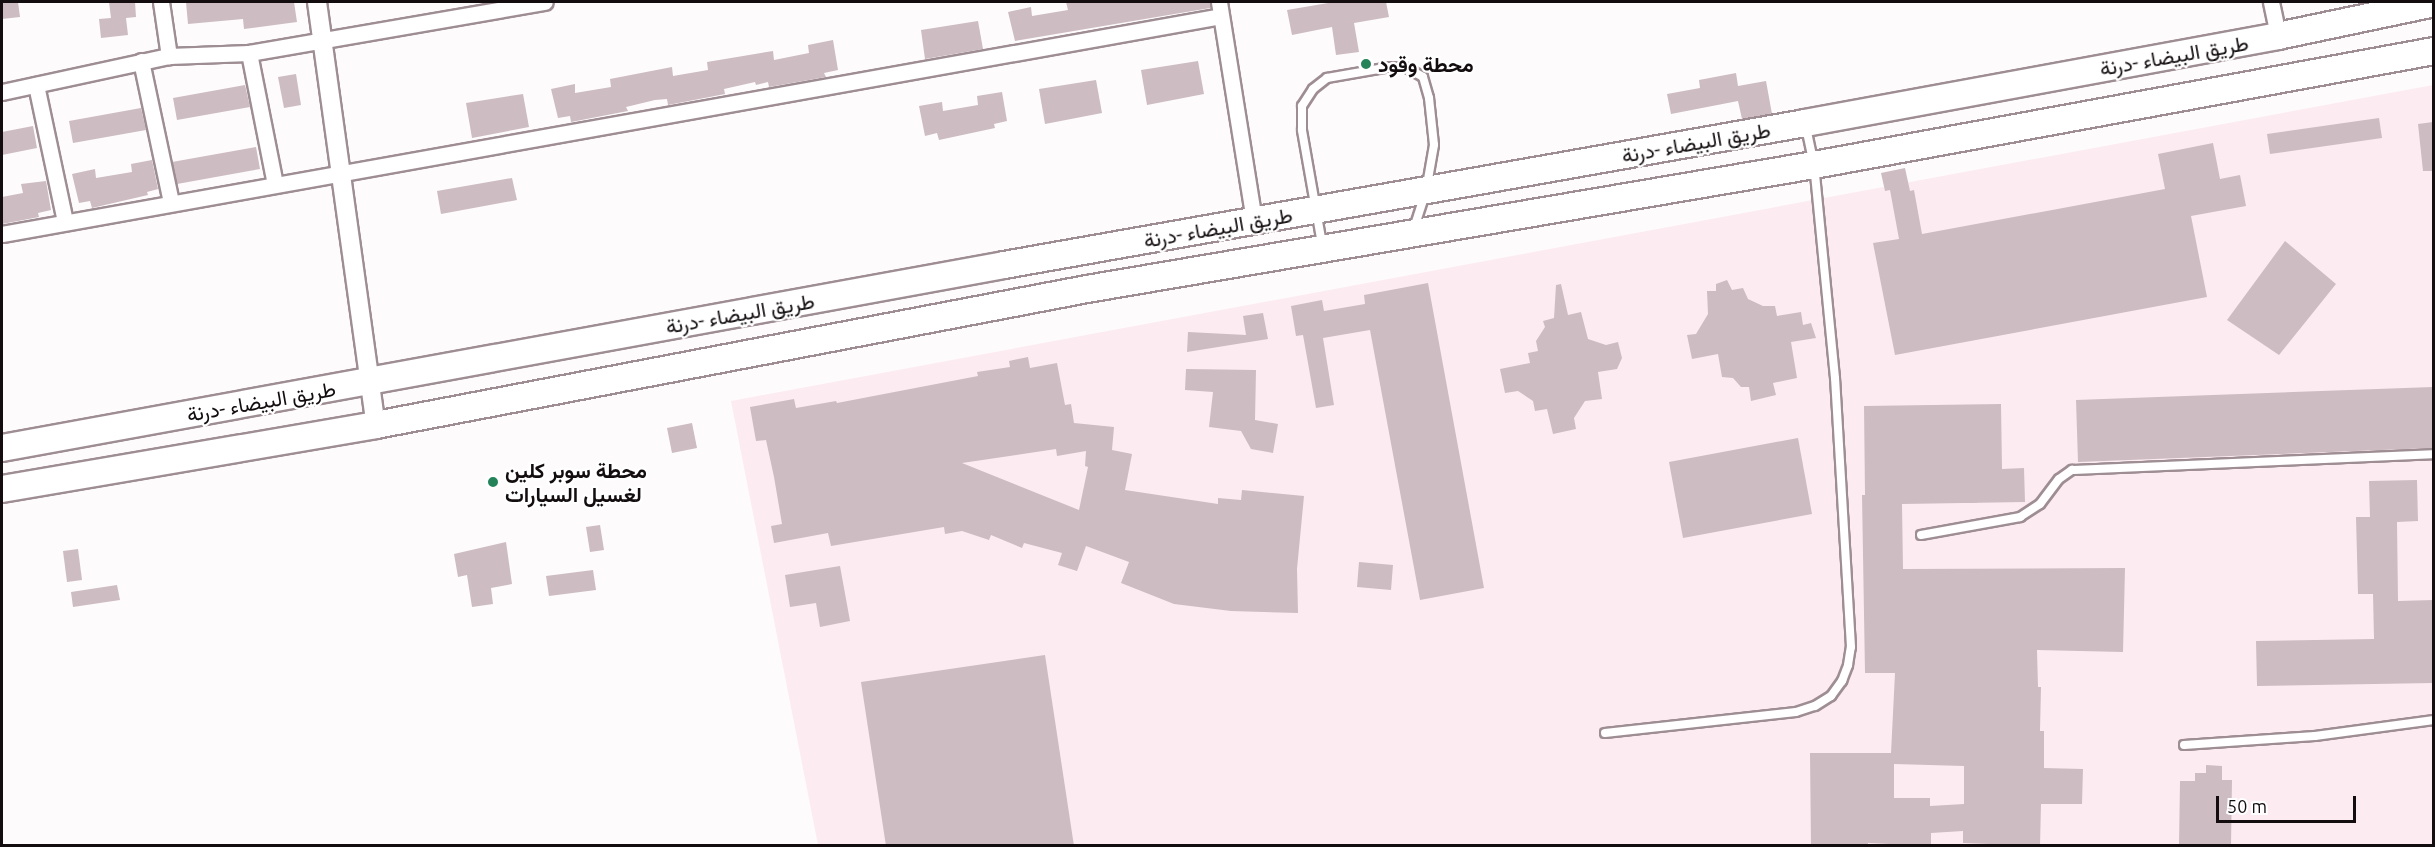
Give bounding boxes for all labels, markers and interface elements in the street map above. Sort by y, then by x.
street label: طريق البيضاء -درنة [2098,30,2250,80]
place label: محطة وقود [1378,51,1474,77]
marker: محطة وقود [1359,57,1373,71]
street label: طريق البيضاء -درنة [1620,117,1772,167]
street label: طريق البيضاء -درنة [1142,202,1294,252]
street label: طريق البيضاء -درنة [664,288,816,338]
street label: طريق البيضاء -درنة [185,376,337,426]
place label: محطة سوبر كلين لغسيل السيارات [505,457,647,507]
marker: محطة سوبر كلين لغسيل السيارات [486,475,500,489]
scale bar [2219,784,2358,822]
text: 50 m [2227,796,2267,816]

